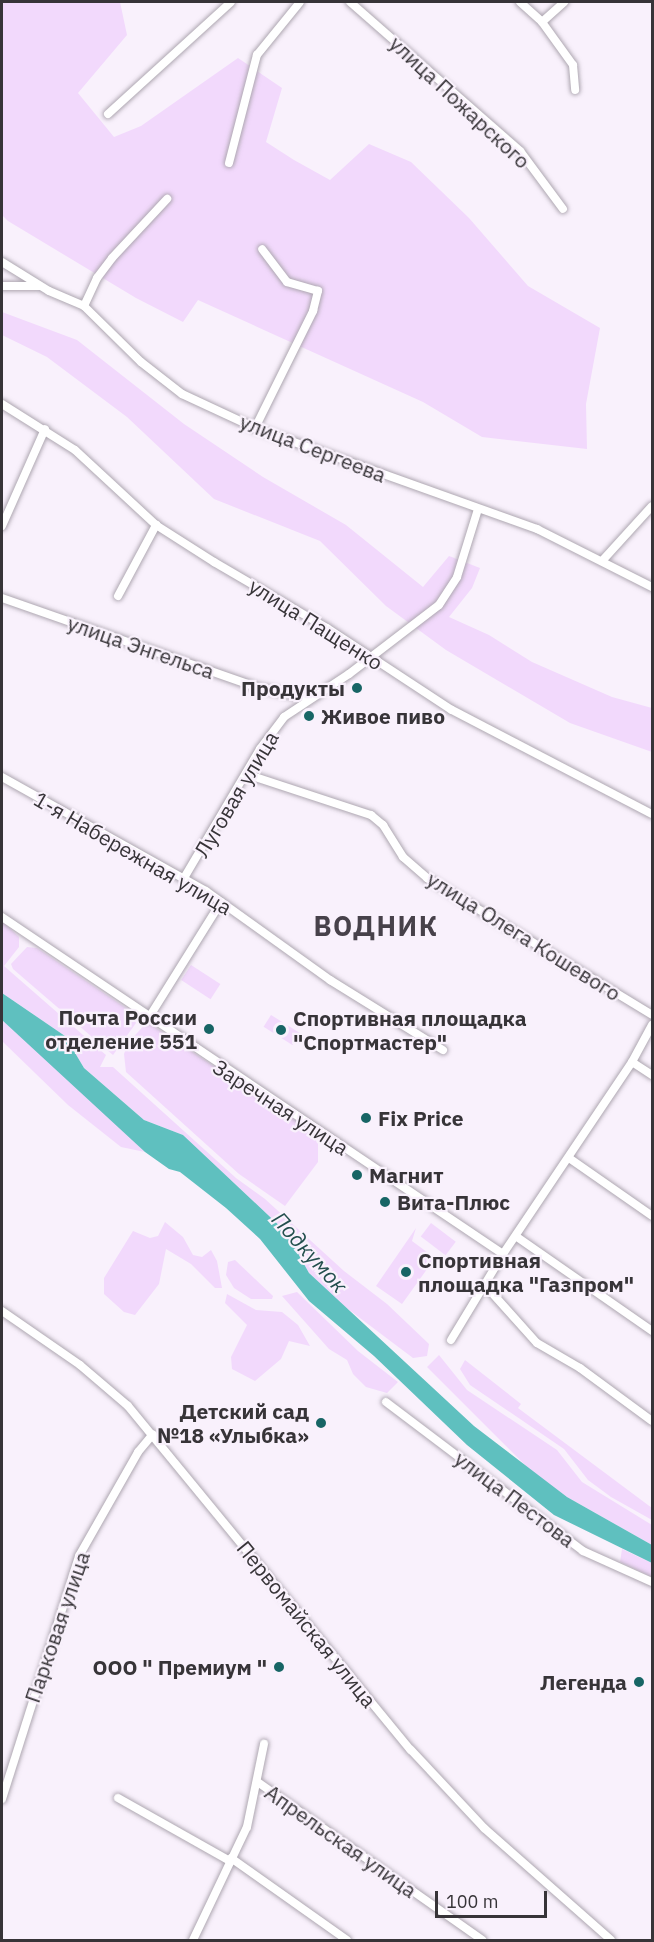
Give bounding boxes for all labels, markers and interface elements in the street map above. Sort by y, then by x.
street label: улица Пожарского [385,31,535,173]
street label: улица Сергеева [236,409,390,487]
street label: улица Пащенко [244,573,388,675]
street label: улица Энгельса [64,610,218,684]
place label: Продукты [241,675,345,701]
marker: Продукты [350,681,364,695]
place label: Живое пиво [321,703,445,729]
marker: Живое пиво [302,709,316,723]
street label: Луговая улица [188,726,284,862]
street label: 1-я Набережная улица [30,786,236,920]
street label: улица Олега Кошевого [423,866,625,1006]
district label: ВОДНИК [314,910,438,942]
place label: Почта России отделение 551 [45,1004,197,1054]
place label: Спортивная площадка "Спортмастер" [293,1005,527,1055]
marker: Почта России отделение 551 [202,1022,216,1036]
marker: Спортивная площадка "Спортмастер" [274,1023,288,1037]
street label: Заречная улица [208,1054,354,1160]
place label: Fix Price [378,1105,464,1131]
marker: Fix Price [359,1111,373,1125]
place label: Магнит [369,1162,444,1188]
marker: Магнит [350,1168,364,1182]
place label: Вита-Плюс [397,1189,510,1215]
marker: Вита-Плюс [378,1195,392,1209]
water label: Подкумок [267,1206,353,1298]
place label: Спортивная площадка "Газпром" [418,1247,634,1297]
marker: Спортивная площадка "Газпром" [399,1265,413,1279]
place label: Детский сад №18 «Улыбка» [157,1398,309,1448]
marker: Детский сад №18 «Улыбка» [314,1416,328,1430]
street label: улица Пестова [450,1446,580,1552]
street label: Первомайская улица [232,1535,382,1713]
street label: Парковая улица [19,1548,95,1706]
place label: ООО " Премиум " [92,1654,267,1680]
marker: ООО " Премиум " [272,1660,286,1674]
place label: Легенда [540,1669,627,1695]
marker: Легенда [632,1675,646,1689]
street label: Апрельская улица [260,1779,422,1903]
scale bar [438,1879,550,1917]
text: 100 m [446,1890,498,1913]

